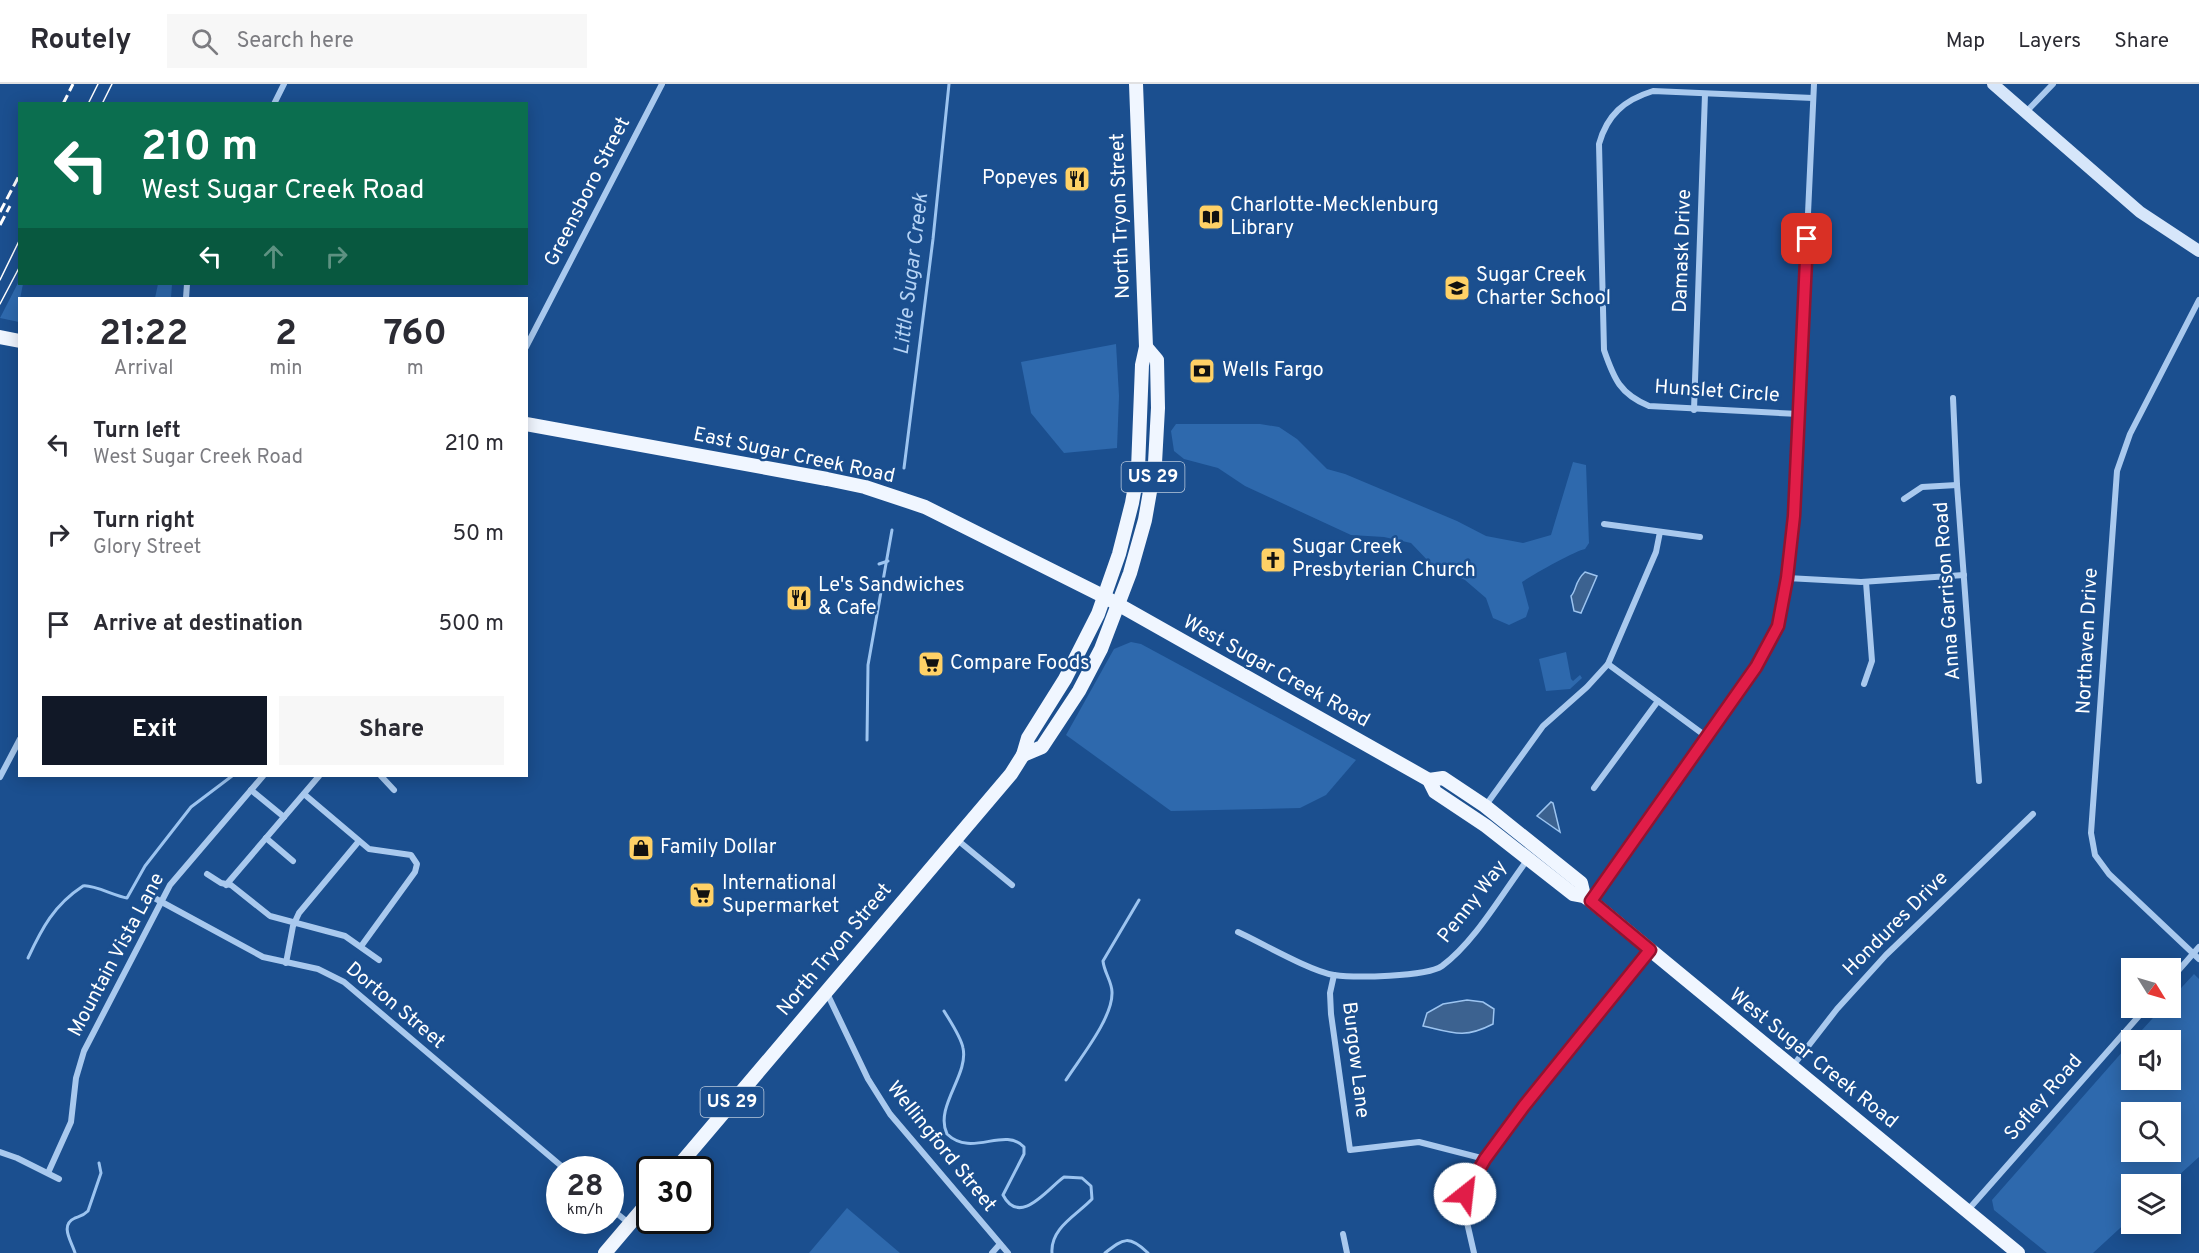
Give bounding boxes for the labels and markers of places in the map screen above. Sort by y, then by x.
restaurant icon: Popeyes [1062,164,1092,194]
place label: Popeyes [982,166,1058,192]
place label: Charlotte-Mecklenburg Library [1230,193,1439,242]
library icon: Charlotte-Mecklenburg Library [1196,202,1226,232]
pin [1781,213,1832,264]
place label: Sugar Creek Charter School [1476,263,1611,312]
school or university icon: Sugar Creek Charter School [1442,273,1472,303]
bank icon: Wells Fargo [1187,356,1217,386]
place label: Wells Fargo [1222,358,1324,384]
place label: Sugar Creek Presbyterian Church [1292,535,1476,584]
church icon: Sugar Creek Presbyterian Church [1258,545,1288,575]
place label: Le's Sandwiches & Cafe [818,573,965,622]
restaurant icon: Le's Sandwiches & Cafe [784,583,814,613]
supermarket icon: Compare Foods [916,649,946,679]
place label: Compare Foods [950,651,1090,677]
shop icon: Family Dollar [626,833,656,863]
place label: Family Dollar [660,835,777,861]
place label: International Supermarket [722,871,839,920]
supermarket icon: International Supermarket [687,880,717,910]

